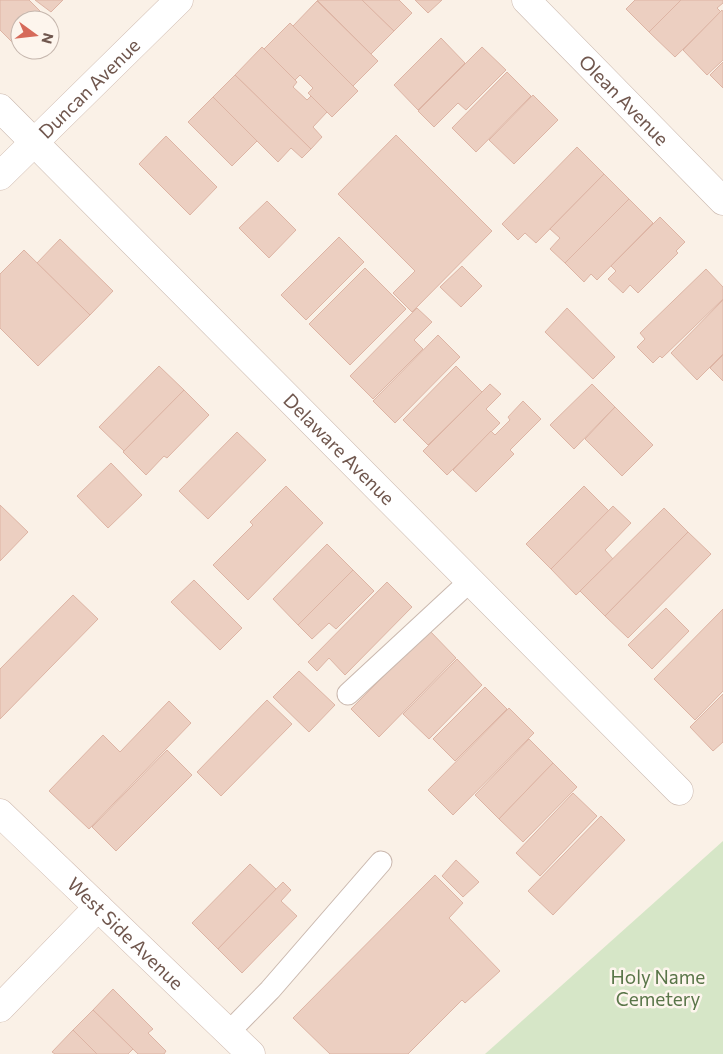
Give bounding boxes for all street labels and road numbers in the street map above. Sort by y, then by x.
street label: Duncan Avenue [33,33,144,143]
street label: Olean Avenue [575,49,674,150]
street label: Delaware Avenue [279,388,400,509]
street label: West Side Avenue [63,872,189,994]

